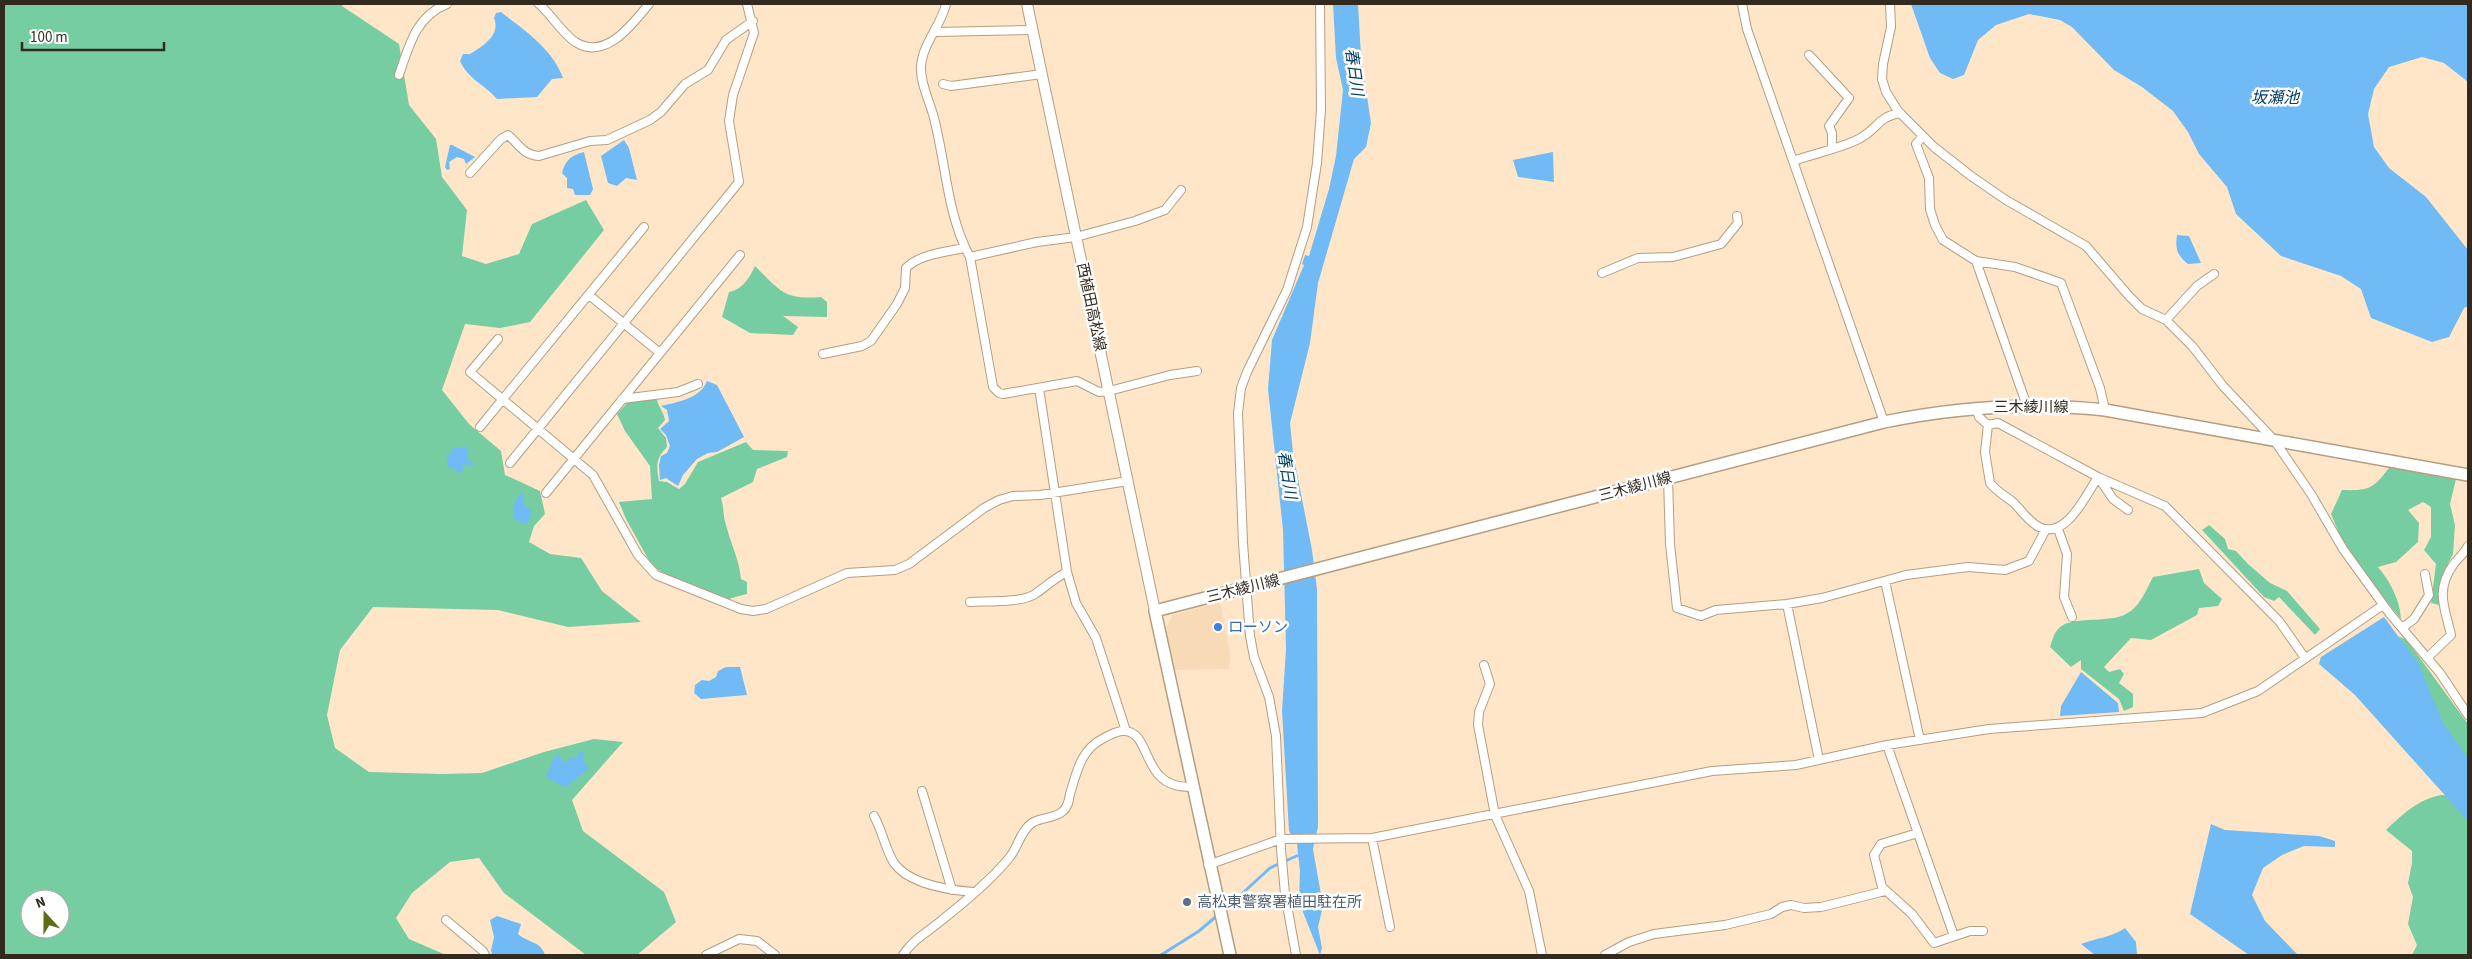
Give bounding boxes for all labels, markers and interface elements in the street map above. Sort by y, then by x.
scale bar [22,20,165,52]
text: 100 m [30,27,68,48]
water label: 春日川 [1340,47,1369,99]
water label: 坂瀬池 [2251,87,2301,109]
street label: 西植田高松線 [1071,261,1111,353]
street label: 三木綾川線 [1993,397,2069,418]
water label: 春日川 [1272,450,1302,502]
street label: 三木綾川線 [1596,467,1674,507]
street label: 三木綾川線 [1204,570,1282,608]
place label: ローソン [1228,617,1288,638]
marker: ローソン [1212,621,1224,633]
north arrow [20,889,70,939]
text: N [33,892,49,914]
place label: 高松東警察署植田駐在所 [1197,892,1362,913]
marker: 高松東警察署植田駐在所 [1181,896,1193,908]

